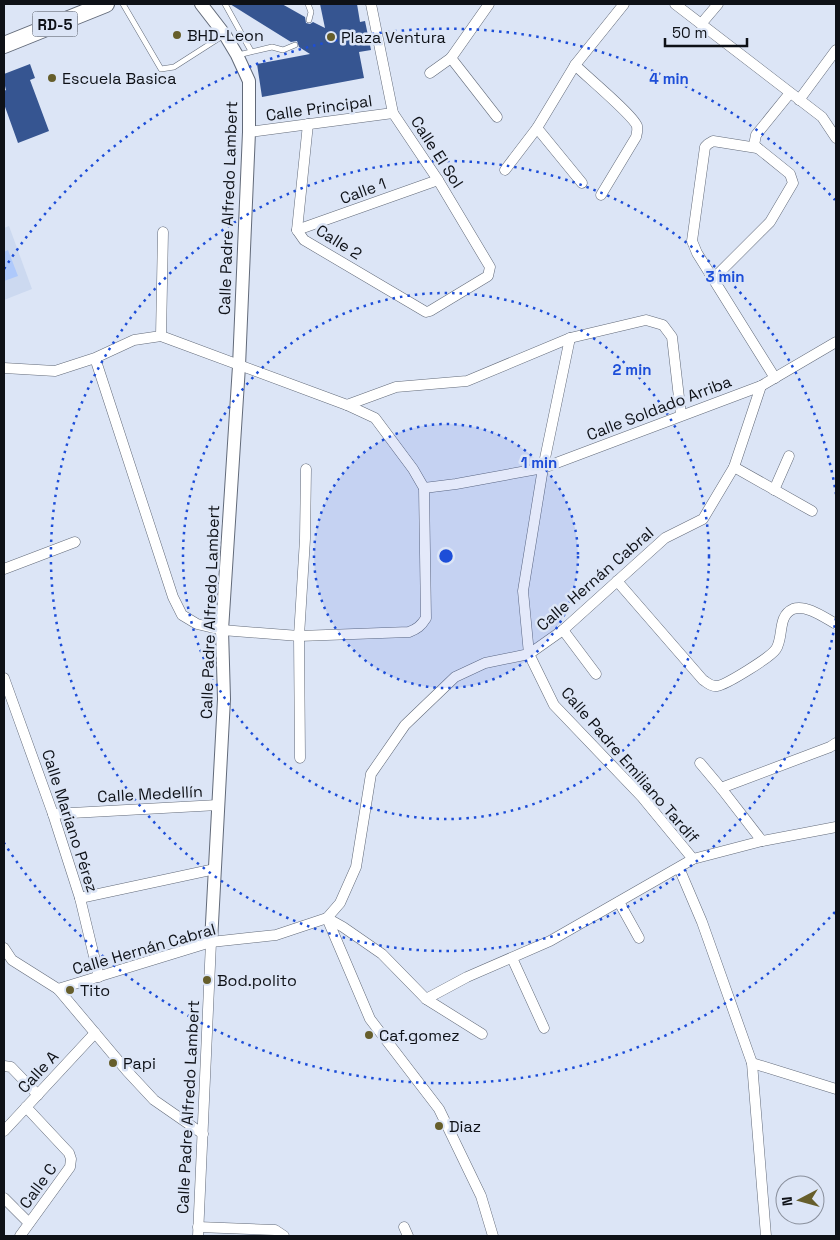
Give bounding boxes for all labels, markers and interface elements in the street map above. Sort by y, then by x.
road number: RD-5 [32,12,78,36]
scale bar [665,15,748,47]
text: 50 m [672,23,707,42]
place label: BHD-Leon [187,25,264,46]
place label: Plaza Ventura [341,27,446,48]
marker: BHD-Leon [171,29,183,41]
marker: Plaza Ventura [325,31,337,43]
place label: Escuela Basica [62,68,176,89]
text: 4 min [649,69,689,88]
marker: Escuela Basica [46,72,58,84]
street label: Calle Principal [264,90,374,126]
street label: Calle Padre Alfredo Lambert [214,101,242,315]
street label: Calle El Sol [406,112,468,192]
street label: Calle 1 [337,173,389,209]
street label: Calle 2 [312,220,366,264]
text: 3 min [706,267,744,286]
text: 2 min [613,360,651,379]
street label: Calle Soldado Arriba [584,371,734,445]
text: 1 min [521,453,557,472]
street label: Calle Padre Alfredo Lambert [196,505,224,719]
street label: Calle Hernán Cabral [532,522,658,636]
centre of rings [437,547,455,565]
street label: Calle Padre Emiliano Tardif [556,683,704,847]
street label: Calle Mariano Pérez [37,747,103,895]
street label: Calle Medellín [97,781,203,807]
street label: Calle Hernán Cabral [70,918,218,980]
place label: Bod.polito [217,970,297,991]
marker: Bod.polito [201,974,213,986]
place label: Tito [80,980,110,1001]
marker: Tito [64,984,76,996]
street label: Calle Padre Alfredo Lambert [172,1000,204,1214]
place label: Caf.gomez [379,1025,460,1046]
marker: Caf.gomez [363,1029,375,1041]
street label: Calle A [13,1046,63,1098]
place label: Papi [123,1053,156,1074]
marker: Papi [107,1057,119,1069]
place label: Diaz [449,1116,481,1137]
marker: Diaz [433,1120,445,1132]
street label: Calle C [14,1159,62,1213]
north arrow [775,1175,825,1225]
text: N [778,1196,797,1207]

